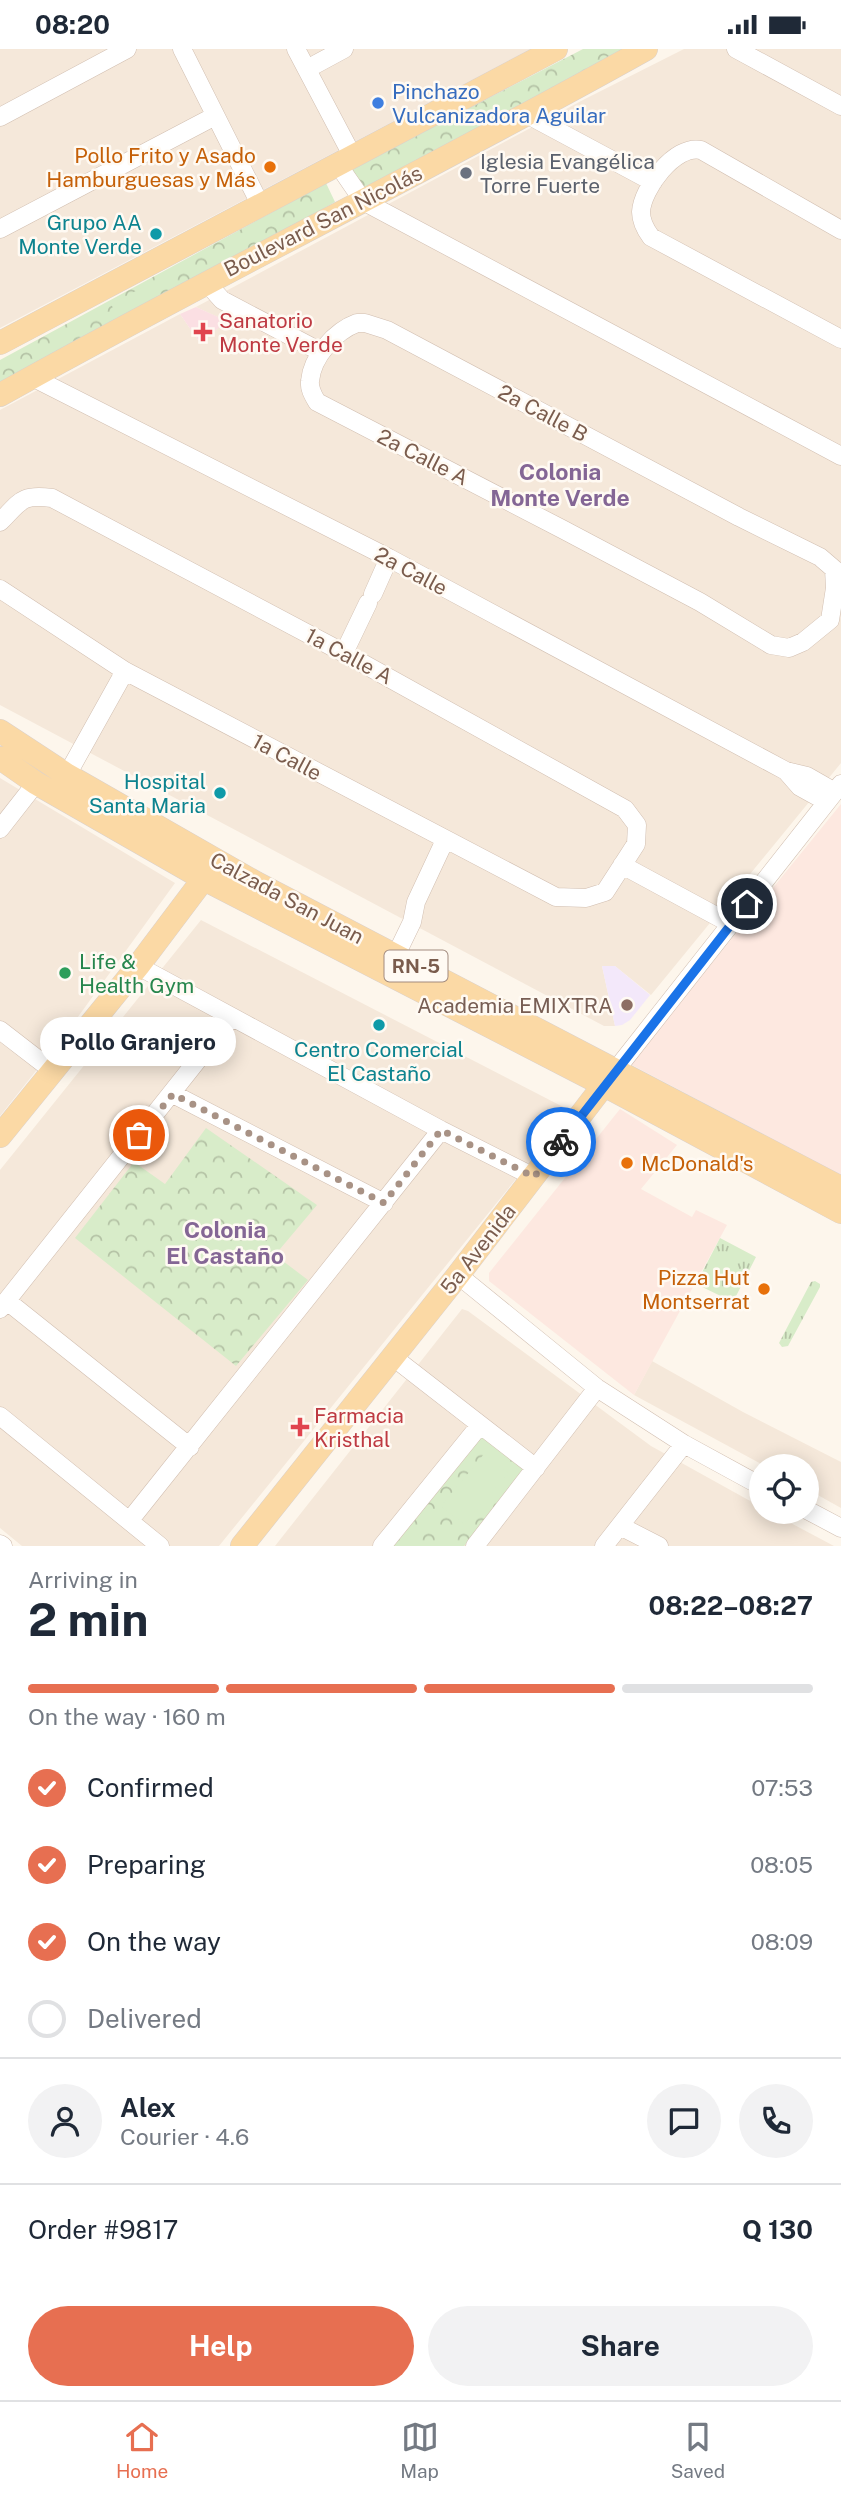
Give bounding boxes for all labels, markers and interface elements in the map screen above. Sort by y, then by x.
text: 08:20 [35,9,110,40]
place label: Pinchazo Vulcanizadora Aguilar [392,79,606,128]
marker: Pinchazo Vulcanizadora Aguilar [370,95,386,111]
place label: Pollo Frito y Asado Hamburguesas y Más [46,143,256,192]
place label: Iglesia Evangélica Torre Fuerte [480,149,655,198]
marker: Pollo Frito y Asado Hamburguesas y Más [262,159,278,175]
street label: Boulevard San Nicolás [220,160,426,282]
marker: Iglesia Evangélica Torre Fuerte [458,165,474,181]
place label: Grupo AA Monte Verde [18,210,142,259]
marker: Grupo AA Monte Verde [148,226,164,242]
place label: Sanatorio Monte Verde [219,308,343,357]
marker: Sanatorio Monte Verde [193,322,213,342]
street label: 2a Calle B [494,379,592,447]
street label: 2a Calle A [373,423,473,491]
district label: Colonia Monte Verde [490,458,630,511]
street label: 2a Calle [370,541,452,601]
street label: 1a Calle A [301,623,397,689]
street label: 1a Calle [248,728,326,786]
place label: Hospital Santa Maria [89,769,206,818]
marker: Hospital Santa Maria [212,785,228,801]
street label: Calzada San Juan [206,847,368,949]
pin [717,874,777,934]
icon: home [728,885,766,923]
place label: Life & Health Gym [79,949,194,998]
road number: RN-5 [384,951,448,981]
marker: Life & Health Gym [57,965,73,981]
place label: Academia EMIXTRA [417,993,613,1018]
marker: Academia EMIXTRA [619,997,635,1013]
callout: Pollo Granjero [41,1016,237,1065]
marker: Centro Comercial El Castaño [371,1017,387,1033]
text: Pollo Granjero [60,1028,216,1055]
place label: Centro Comercial El Castaño [294,1037,464,1086]
pin [109,1105,169,1165]
courier [526,1107,596,1177]
icon: bag [120,1116,158,1154]
icon: bike [542,1123,580,1161]
place label: McDonald's [641,1151,753,1176]
marker: McDonald's [619,1155,635,1171]
street label: 5a Avenida [435,1199,521,1299]
district label: Colonia El Castaño [166,1216,284,1269]
place label: Pizza Hut Montserrat [642,1265,750,1314]
marker: Pizza Hut Montserrat [756,1281,772,1297]
place label: Farmacia Kristhal [314,1403,404,1452]
marker: Farmacia Kristhal [292,1419,308,1435]
map controls [749,1454,819,1524]
button: locate [749,1454,819,1524]
text: Arriving in [28,1566,138,1593]
text: 08:22–08:27 [648,1590,813,1621]
text: 2 min [28,1592,148,1646]
text: On the way · 160 m [28,1703,226,1730]
icon: check [28,1769,66,1807]
text: Confirmed [87,1772,214,1803]
text: 07:53 [751,1774,813,1801]
icon: check [28,1846,66,1884]
text: Preparing [87,1849,206,1880]
text: 08:05 [750,1851,813,1878]
icon: check [28,1923,66,1961]
text: On the way [87,1926,221,1957]
text: 08:09 [751,1928,813,1955]
text: Delivered [87,2003,202,2034]
button: person [28,2084,102,2158]
button: chat [647,2084,721,2158]
button: phone [739,2084,813,2158]
text: Alex [120,2092,176,2123]
text: Courier · 4.6 [120,2123,249,2150]
text: Order #9817 [28,2214,178,2245]
text: Q 130 [742,2214,813,2245]
button: Help [28,2306,414,2386]
button: Share [428,2306,813,2386]
tab: Home [116,2418,168,2482]
tab: Map [400,2418,439,2482]
tab: Saved [671,2418,725,2482]

